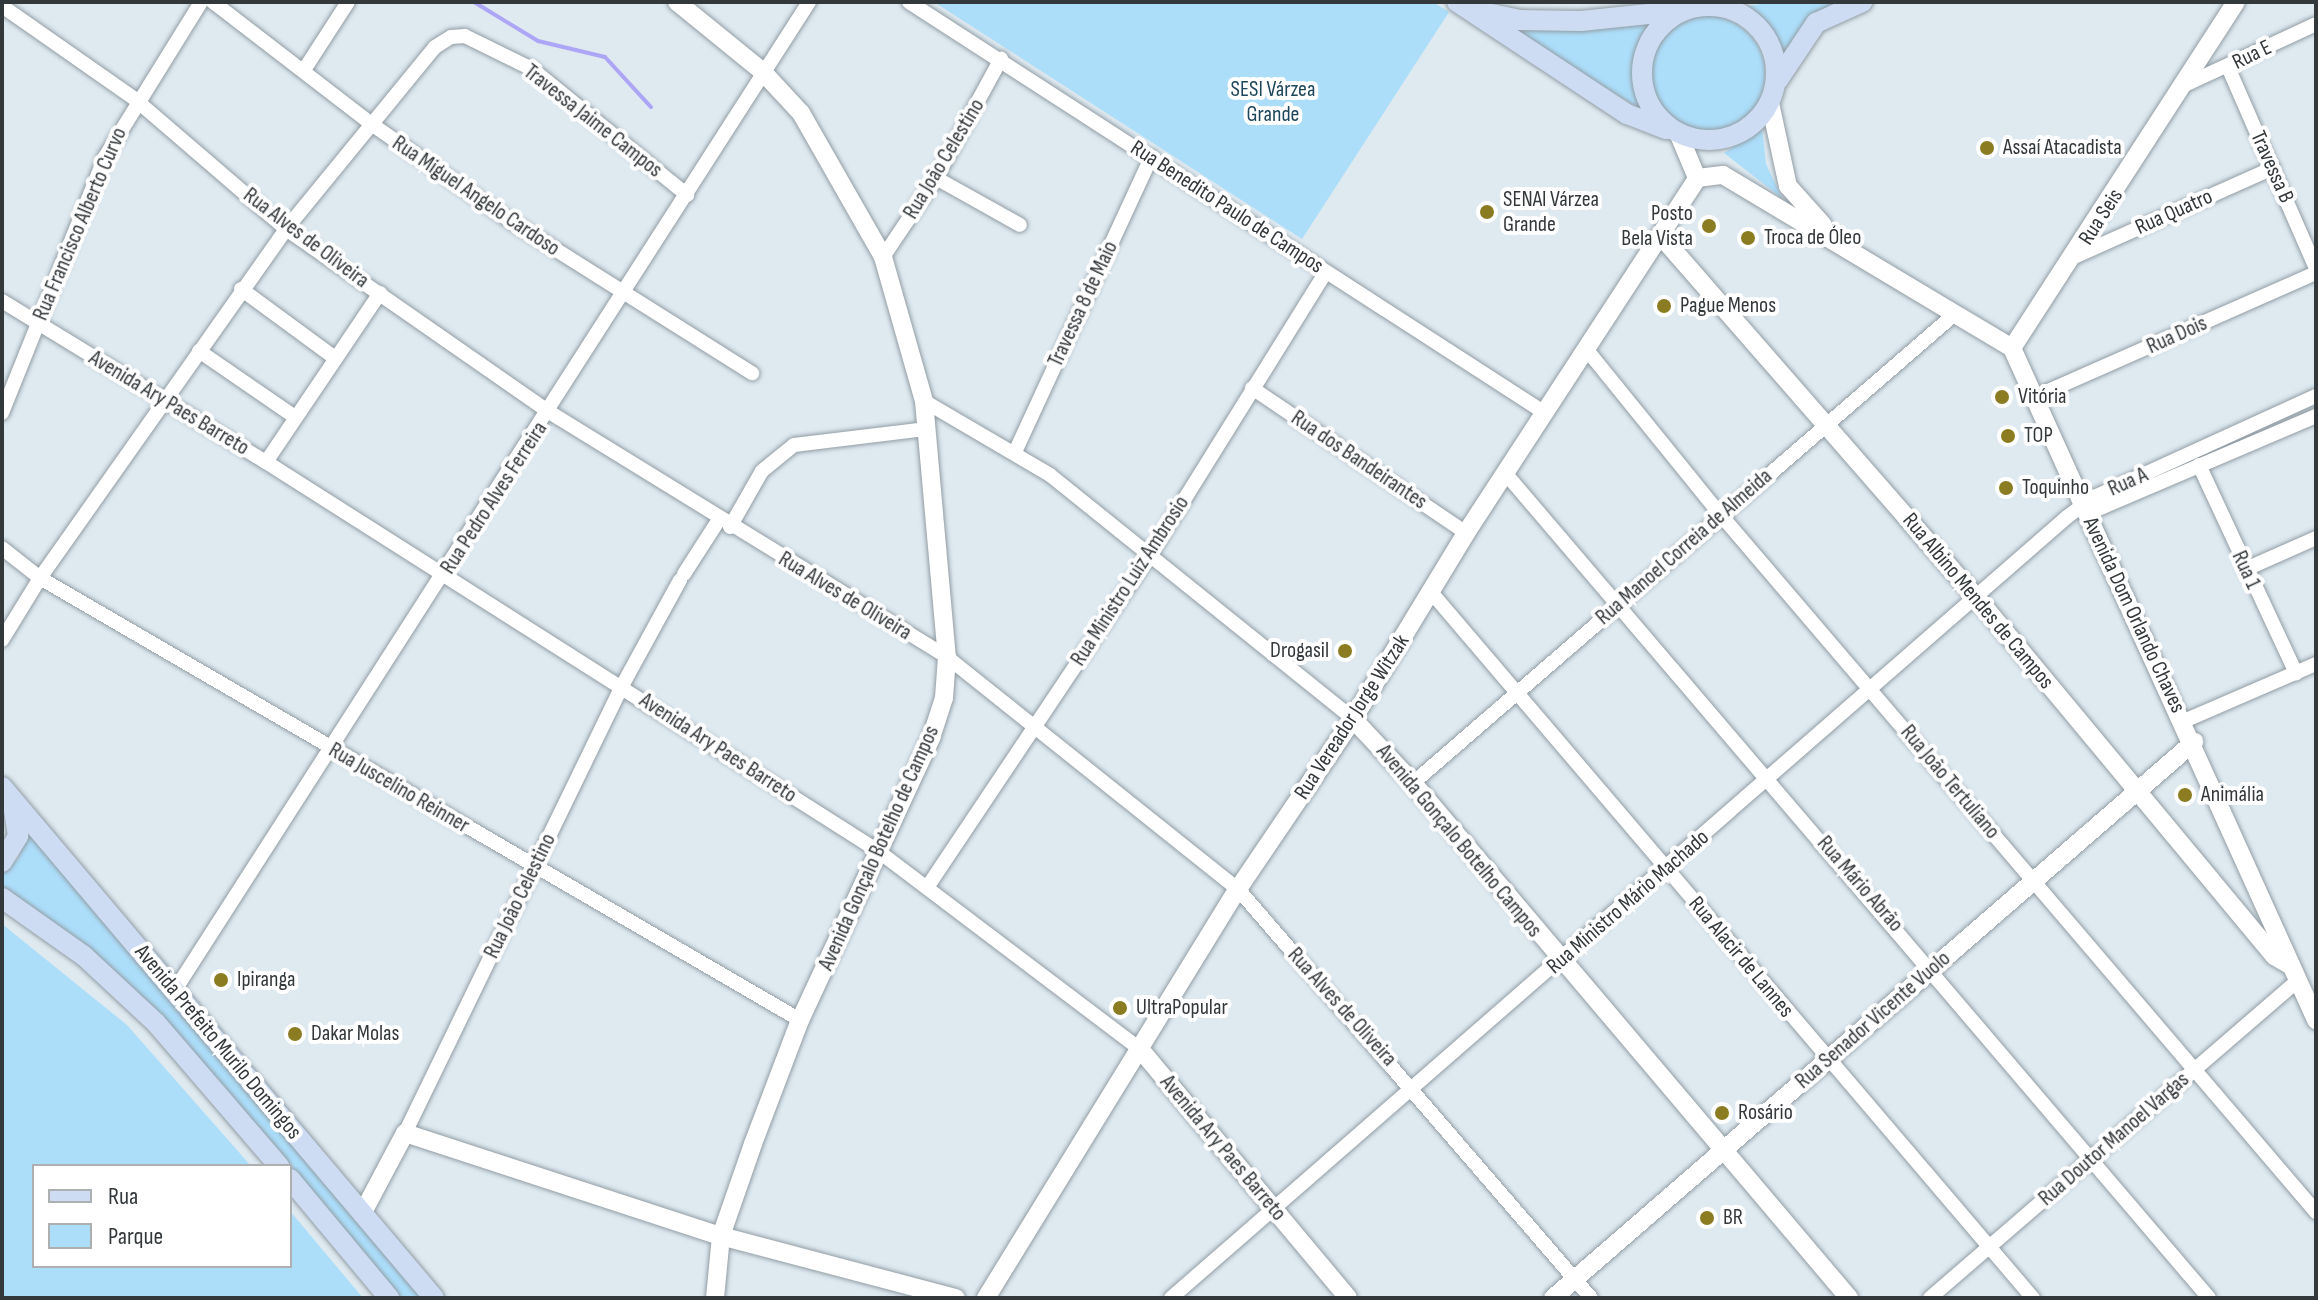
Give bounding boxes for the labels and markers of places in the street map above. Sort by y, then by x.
place label: Assaí Atacadista [2003,135,2122,161]
marker: Assaí Atacadista [1978,139,1996,157]
place label: SENAI Várzea Grande [1503,186,1599,238]
place label: Posto Bela Vista [1621,200,1693,252]
marker: SENAI Várzea Grande [1478,203,1496,221]
marker: Posto Bela Vista [1700,217,1718,235]
place label: Troca de Óleo [1764,225,1861,251]
marker: Troca de Óleo [1739,229,1757,247]
place label: Pague Menos [1680,293,1776,319]
marker: Pague Menos [1655,297,1673,315]
place label: Vitória [2018,384,2067,410]
marker: Vitória [1993,388,2011,406]
place label: TOP [2024,423,2053,449]
marker: TOP [1999,427,2017,445]
place label: Toquinho [2022,475,2089,501]
marker: Toquinho [1997,479,2015,497]
place label: Drogasil [1270,638,1329,664]
marker: Drogasil [1336,642,1354,660]
place label: Animália [2201,782,2264,808]
marker: Animália [2176,786,2194,804]
place label: Ipiranga [237,967,295,993]
marker: Ipiranga [212,971,230,989]
place label: UltraPopular [1136,995,1228,1021]
marker: UltraPopular [1111,999,1129,1017]
place label: Dakar Molas [311,1021,399,1047]
marker: Dakar Molas [286,1025,304,1043]
place label: Rosário [1738,1100,1793,1126]
marker: Rosário [1713,1104,1731,1122]
place label: BR [1723,1205,1743,1231]
marker: BR [1698,1209,1716,1227]

